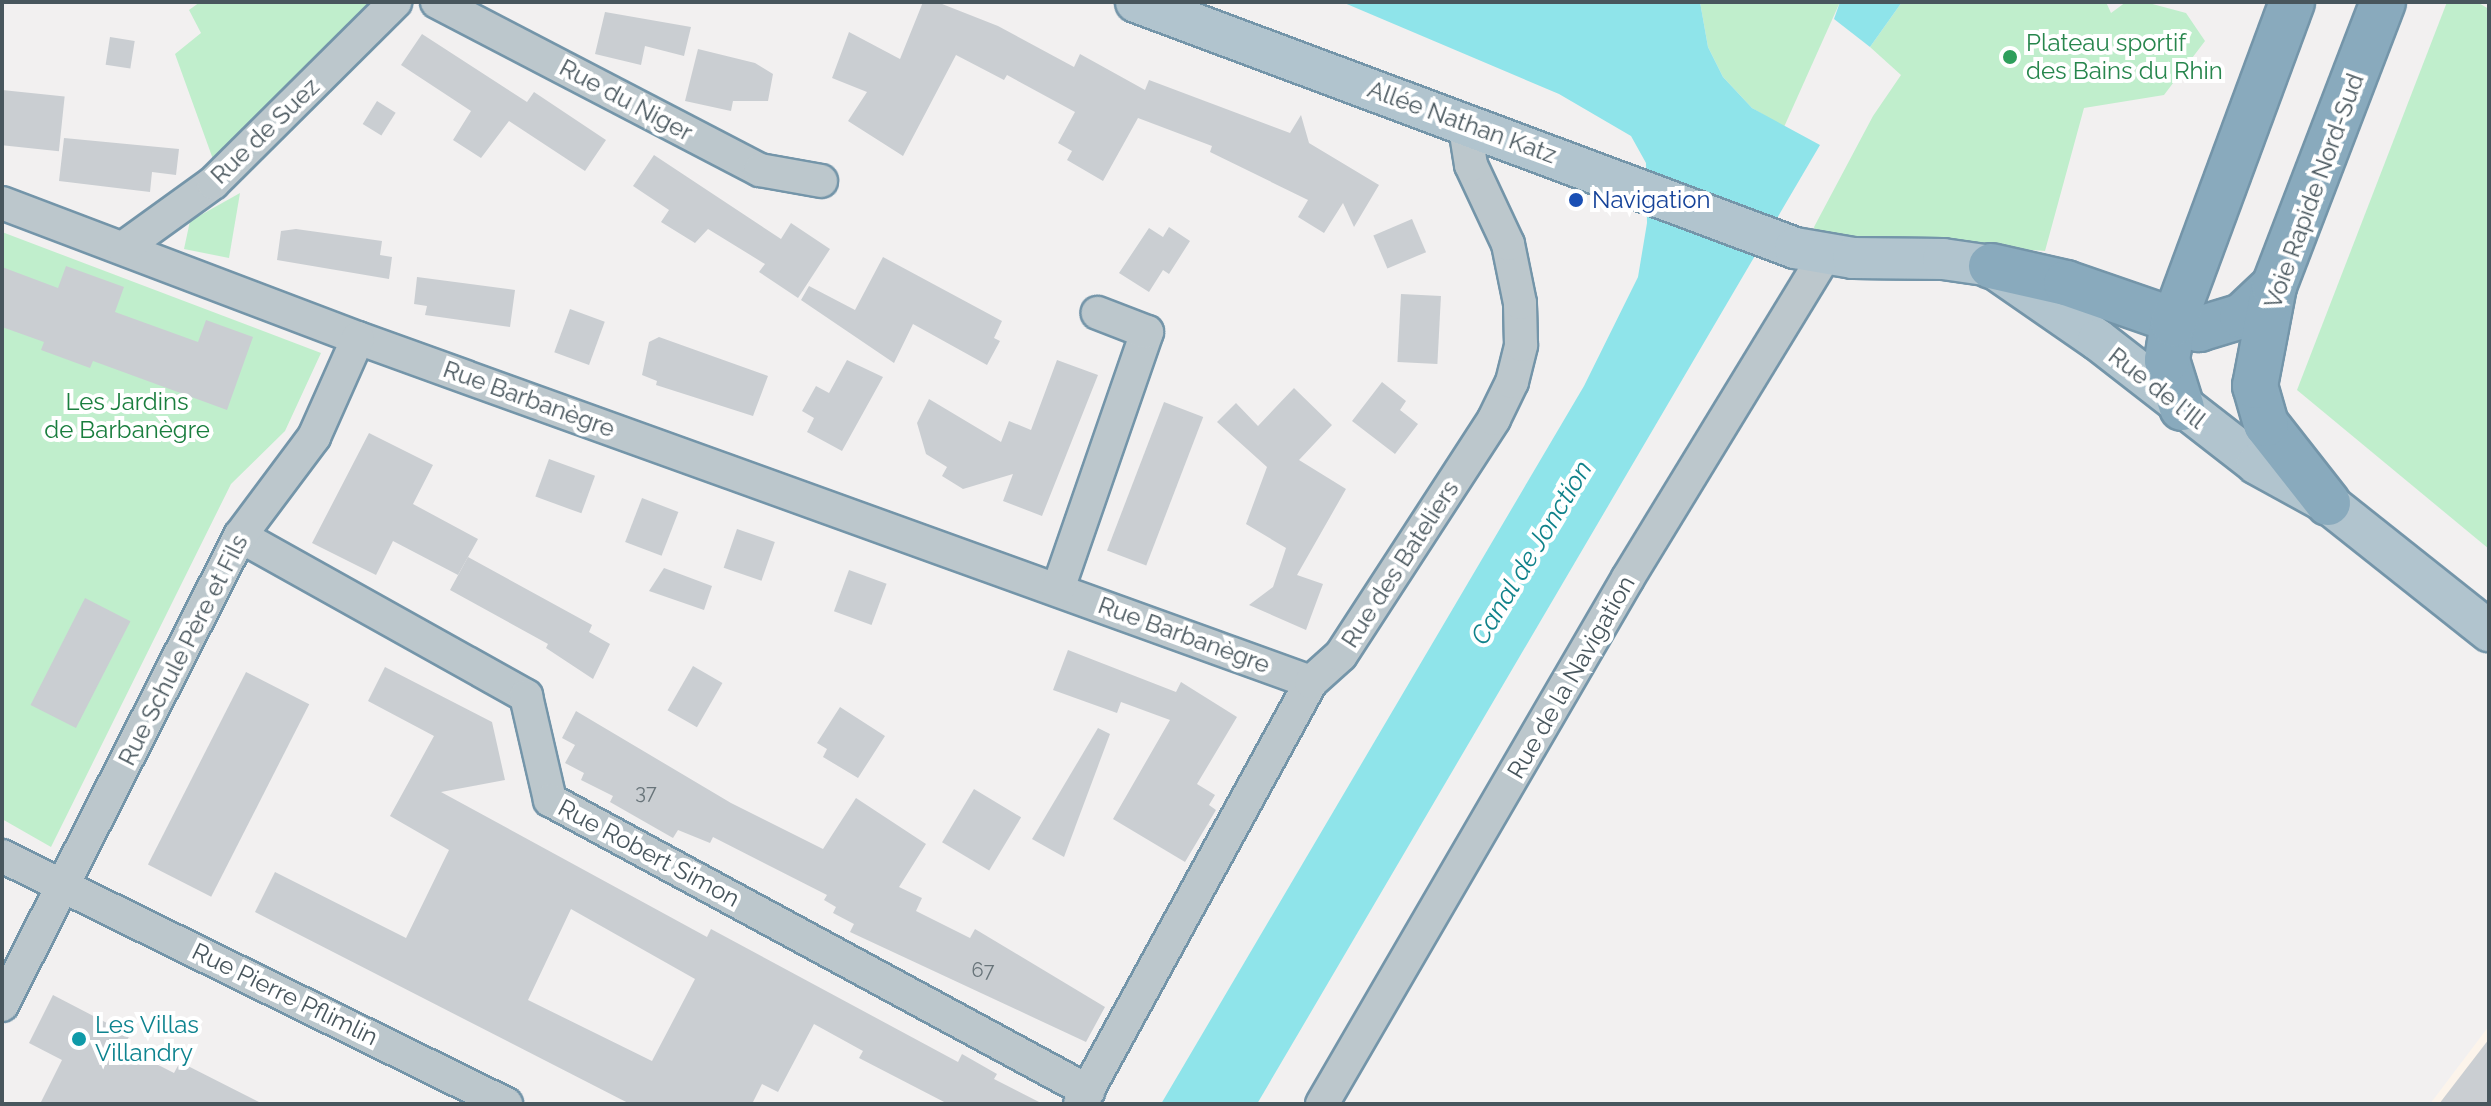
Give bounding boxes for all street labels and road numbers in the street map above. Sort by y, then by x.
street label: Rue du Niger [555,53,697,147]
street label: Voie Rapide Nord-Sud [2258,70,2370,312]
street label: Rue de Suez [205,72,325,190]
street label: Allée Nathan Katz [1364,75,1560,169]
street label: Rue de l'Ill [2103,341,2211,435]
street label: Rue Barbanègre [439,355,619,443]
street label: Rue des Bateliers [1335,475,1465,653]
street label: Rue Schule Père et Fils [112,530,254,770]
street label: Rue de la Navigation [1501,571,1641,783]
street label: Rue Barbanègre [1094,591,1274,679]
street label: Rue Robert Simon [553,793,745,913]
street label: Rue Pierre Pflimlin [188,937,382,1051]

